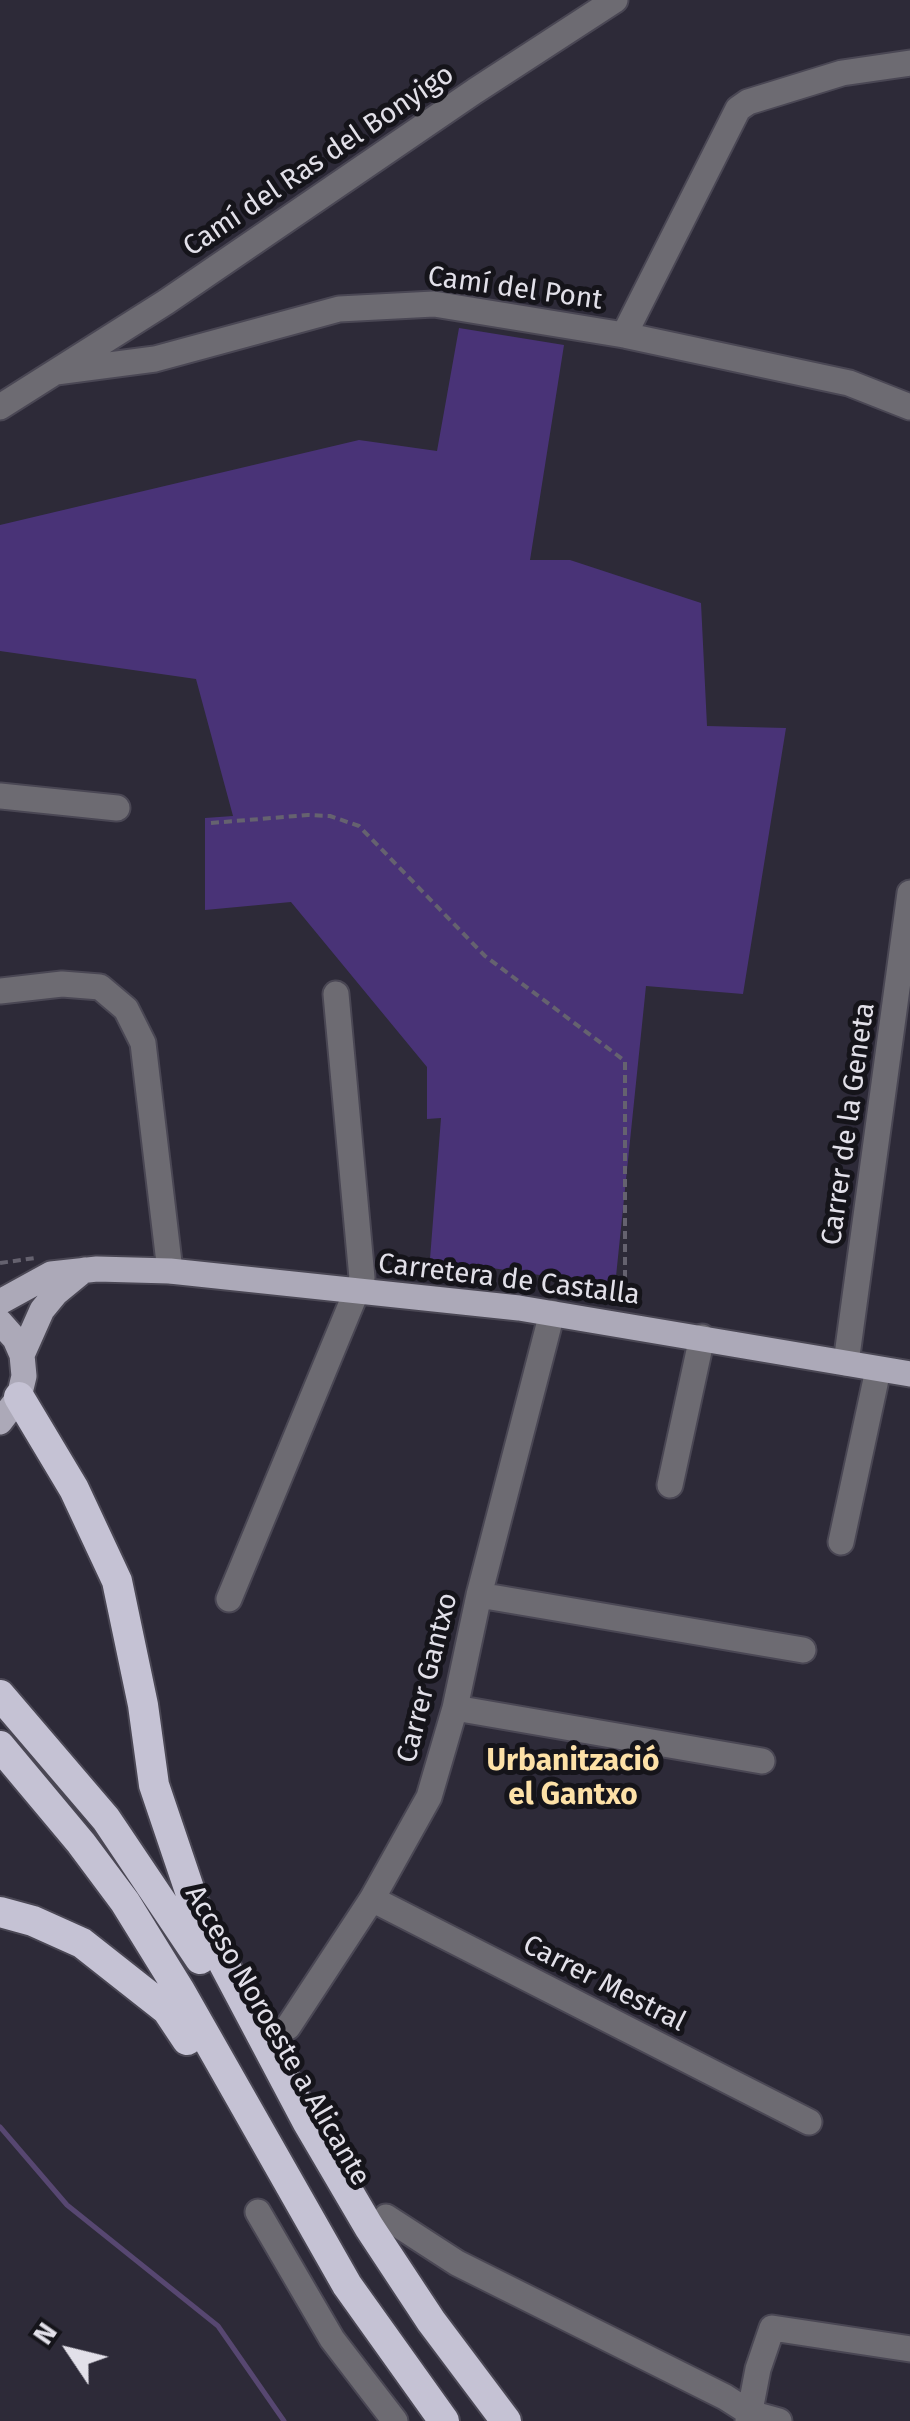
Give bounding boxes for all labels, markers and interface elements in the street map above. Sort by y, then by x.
street label: Camí del Ras del Bonyigo [177,58,461,264]
street label: Camí del Pont [426,260,604,318]
street label: Carrer de la Geneta [815,1000,883,1248]
street label: Carretera de Castalla [376,1247,642,1313]
street label: Carrer Gantxo [391,1590,465,1766]
district label: Urbanització el Gantxo [486,1744,660,1814]
street label: Acceso Noroeste a Alicante [177,1880,377,2192]
street label: Carrer Mestral [517,1929,691,2039]
north arrow [20,2301,120,2401]
text: N [26,2316,64,2351]

